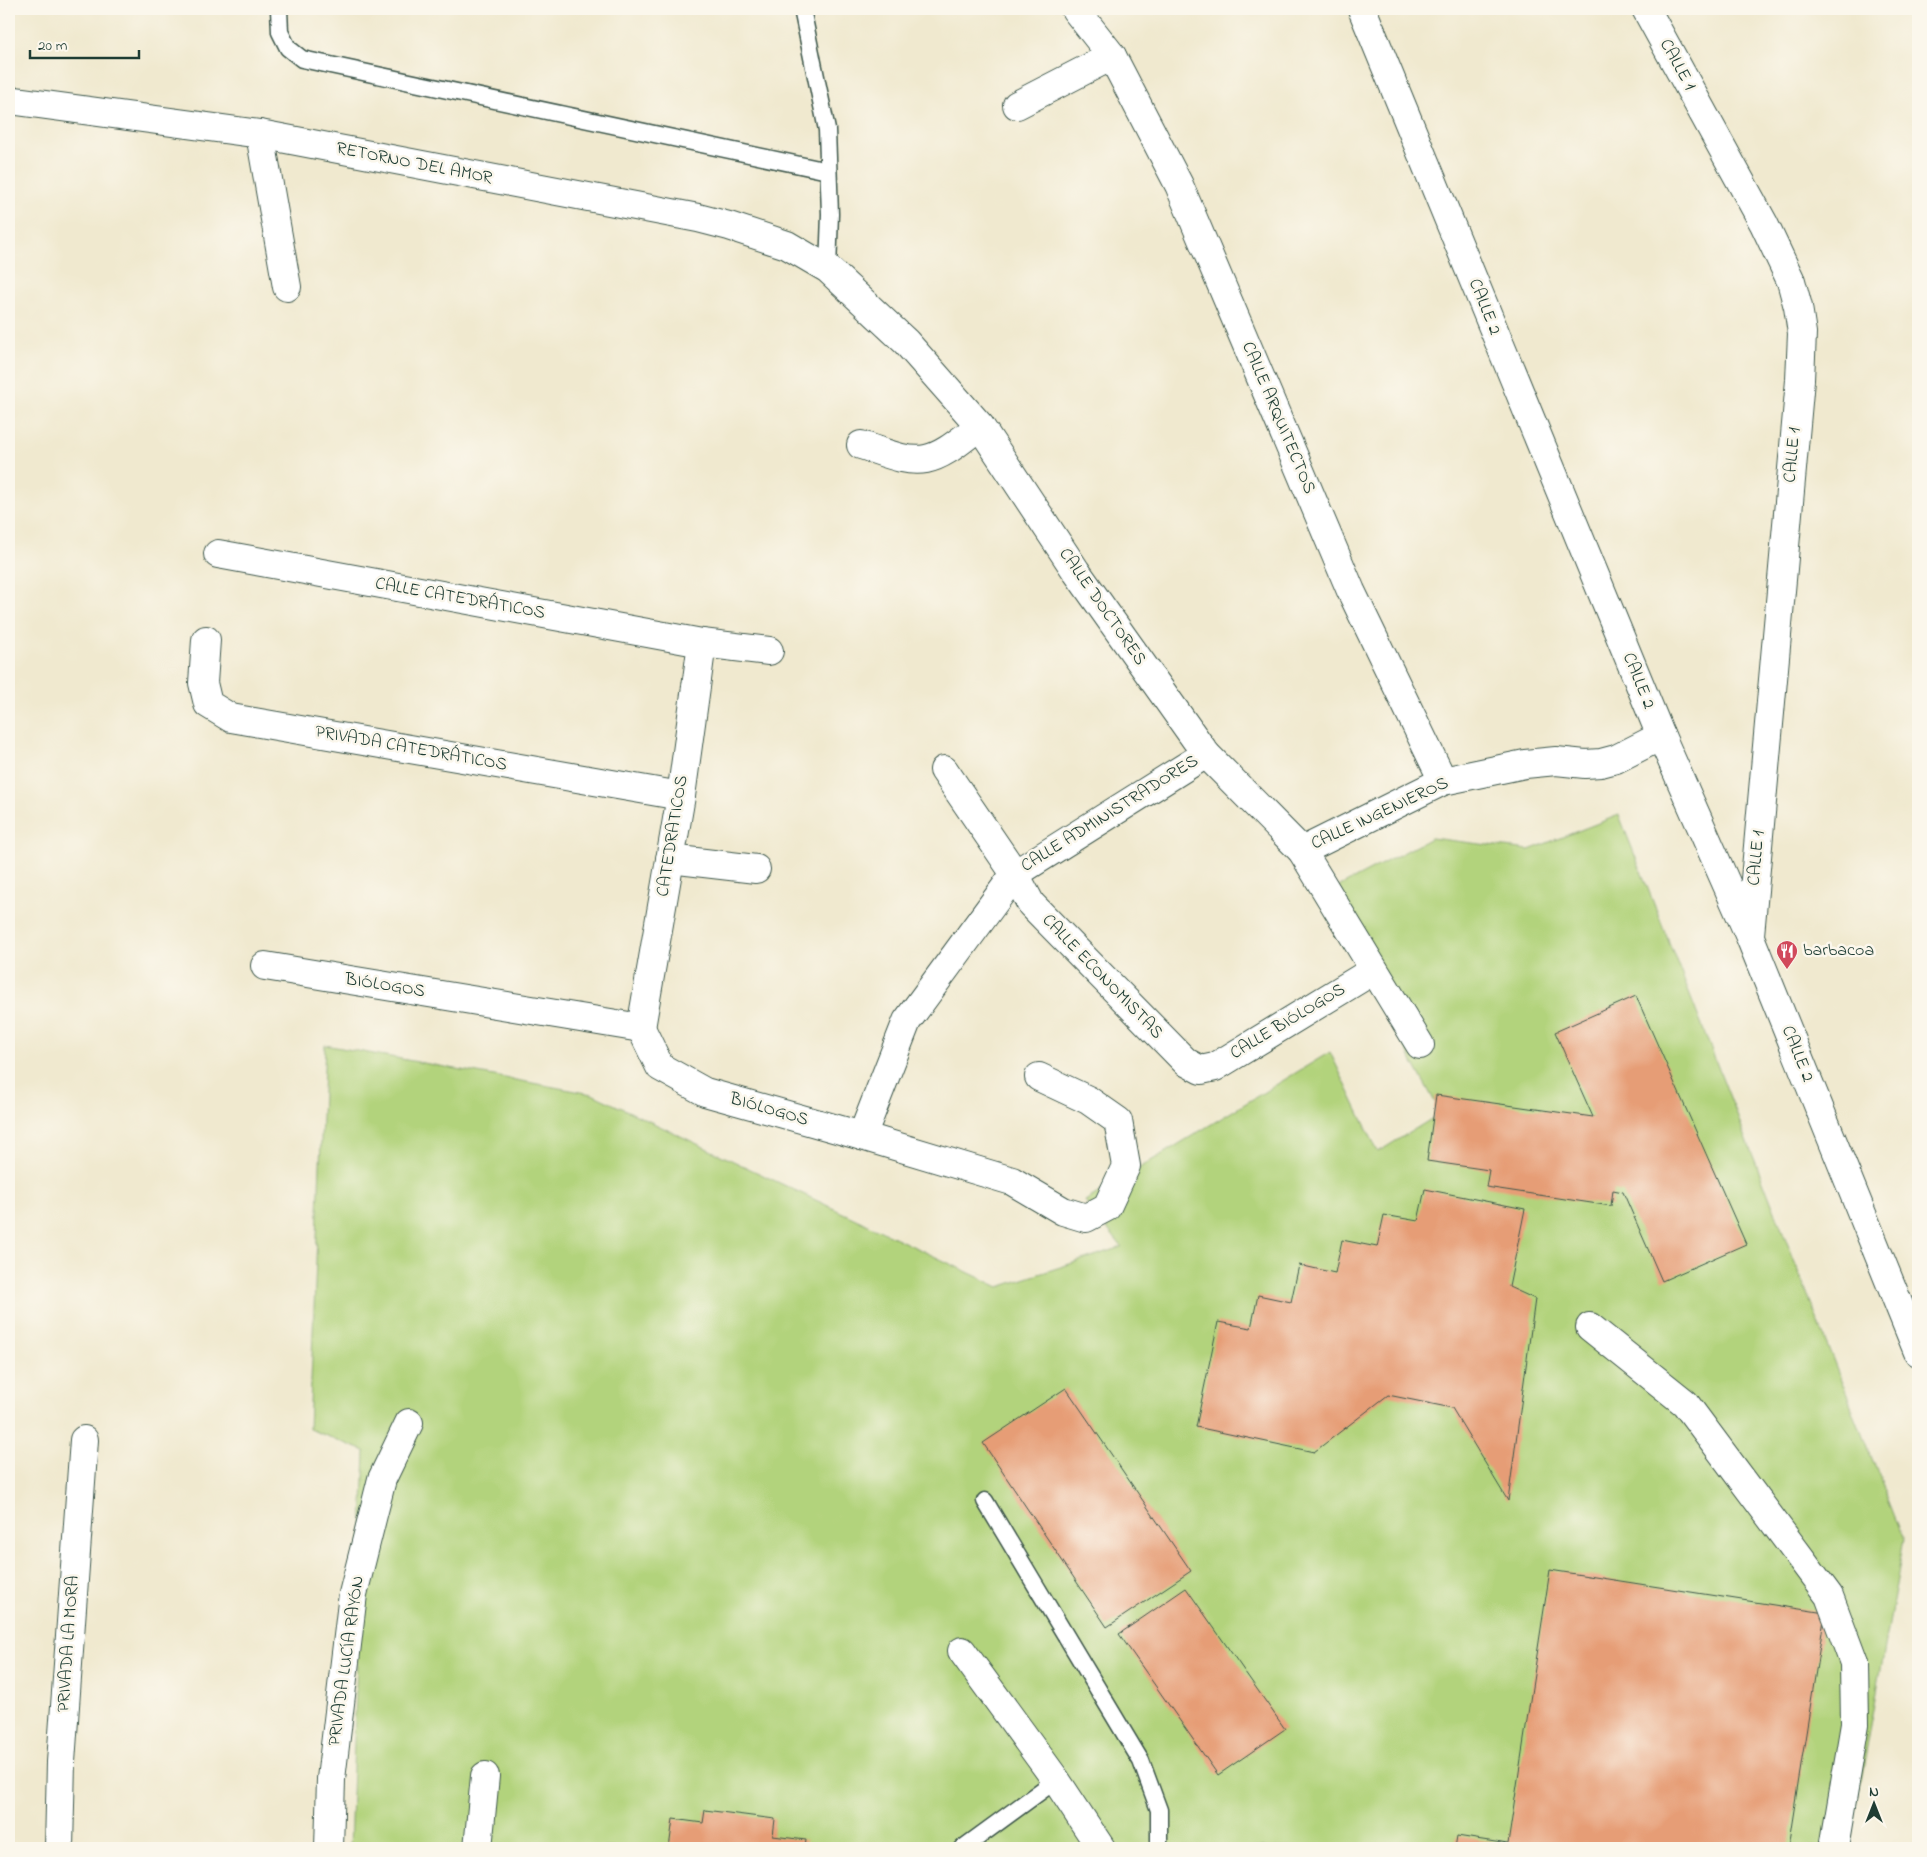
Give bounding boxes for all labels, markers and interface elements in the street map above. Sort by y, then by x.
scale bar [30,28,139,60]
street label: CALLE 1 [1652,34,1702,96]
text: 20 m [38,35,68,57]
street label: RETORNO DEL AMOR [334,136,494,192]
street label: CALLE 2 [1461,275,1507,339]
street label: CALLE ARQUITECTOS [1234,338,1322,498]
street label: CALLE 1 [1778,426,1808,484]
street label: CALLE DOCTORES [1052,543,1152,671]
street label: CALLE CATEDRÁTICOS [373,571,547,627]
street label: CALLE 2 [1615,649,1661,713]
street label: PRIVADA CATEDRÁTICOS [313,719,509,779]
street label: CALLE ADMINISTRADORES [1016,749,1204,879]
street label: CALLE INGENIEROS [1307,771,1453,857]
street label: CATEDRATICOS [651,773,695,899]
street label: CALLE 1 [1742,829,1772,887]
street label: CALLE ECONOMISTAS [1035,908,1169,1046]
place label: barbacoa [1803,938,1874,964]
restaurant icon: barbacoa [1775,939,1799,970]
street label: BIÓLOGOS [342,967,427,1005]
street label: CALLE BIÓLOGOS [1225,977,1351,1067]
street label: CALLE 2 [1774,1022,1820,1086]
street label: BIÓLOGOS [726,1086,811,1134]
street label: PRIVADA LUCÍA RAYÓN [322,1574,372,1748]
street label: PRIVADA LA MORA [51,1575,87,1713]
north arrow [1850,1780,1900,1830]
text: N [1869,1782,1879,1803]

